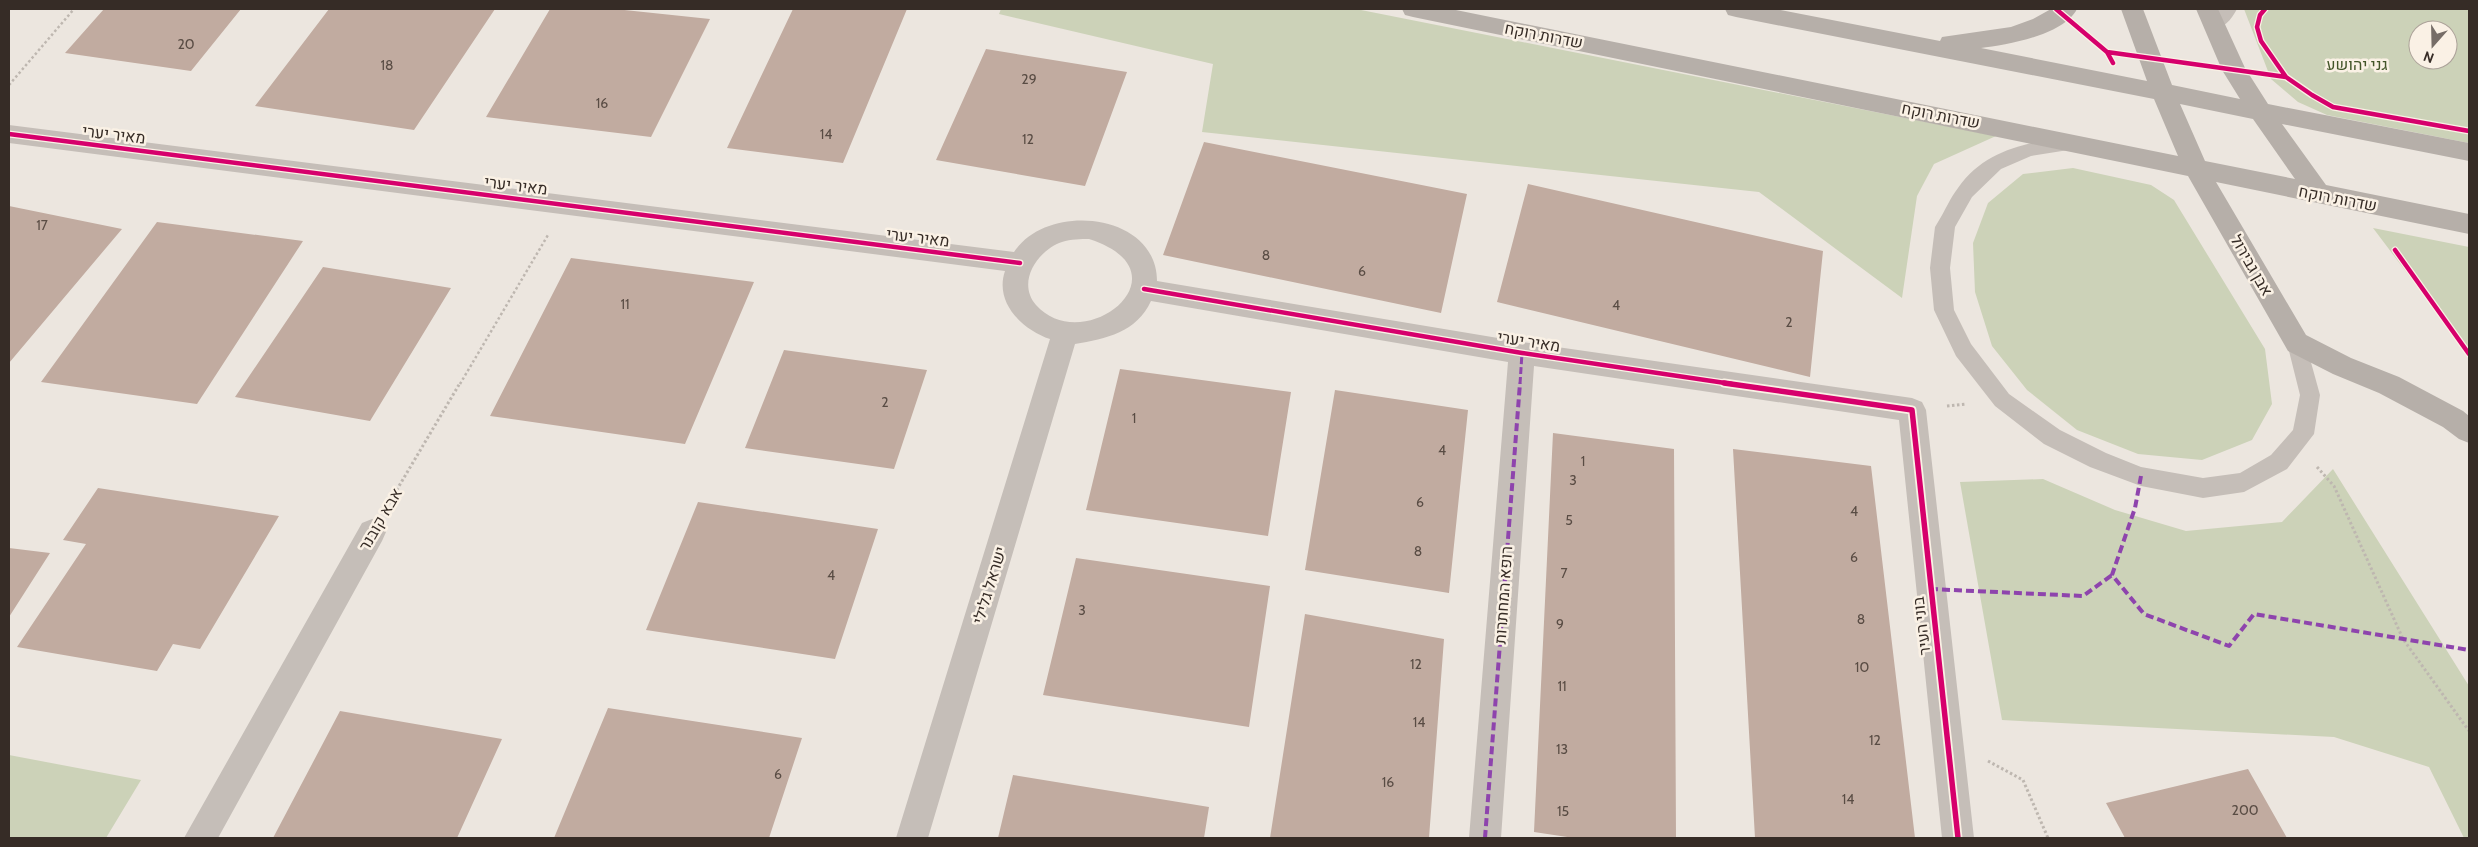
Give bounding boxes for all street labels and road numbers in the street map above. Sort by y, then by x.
street label: שדרות רוקח [1503,19,1585,52]
street label: שדרות רוקח [1900,99,1982,132]
street label: מאיר יערי [81,121,147,148]
street label: מאיר יערי [483,172,549,199]
street label: שדרות רוקח [2297,182,2379,215]
street label: מאיר יערי [885,224,951,251]
street label: אבן גבירול [2227,231,2277,299]
street label: מאיר יערי [1496,327,1562,356]
street label: אבא קובנר [355,484,406,554]
street label: ישראל גלילי [969,544,1010,626]
street label: רופא המחתרות [1491,545,1516,645]
street label: בוני העיר [1908,595,1935,656]

